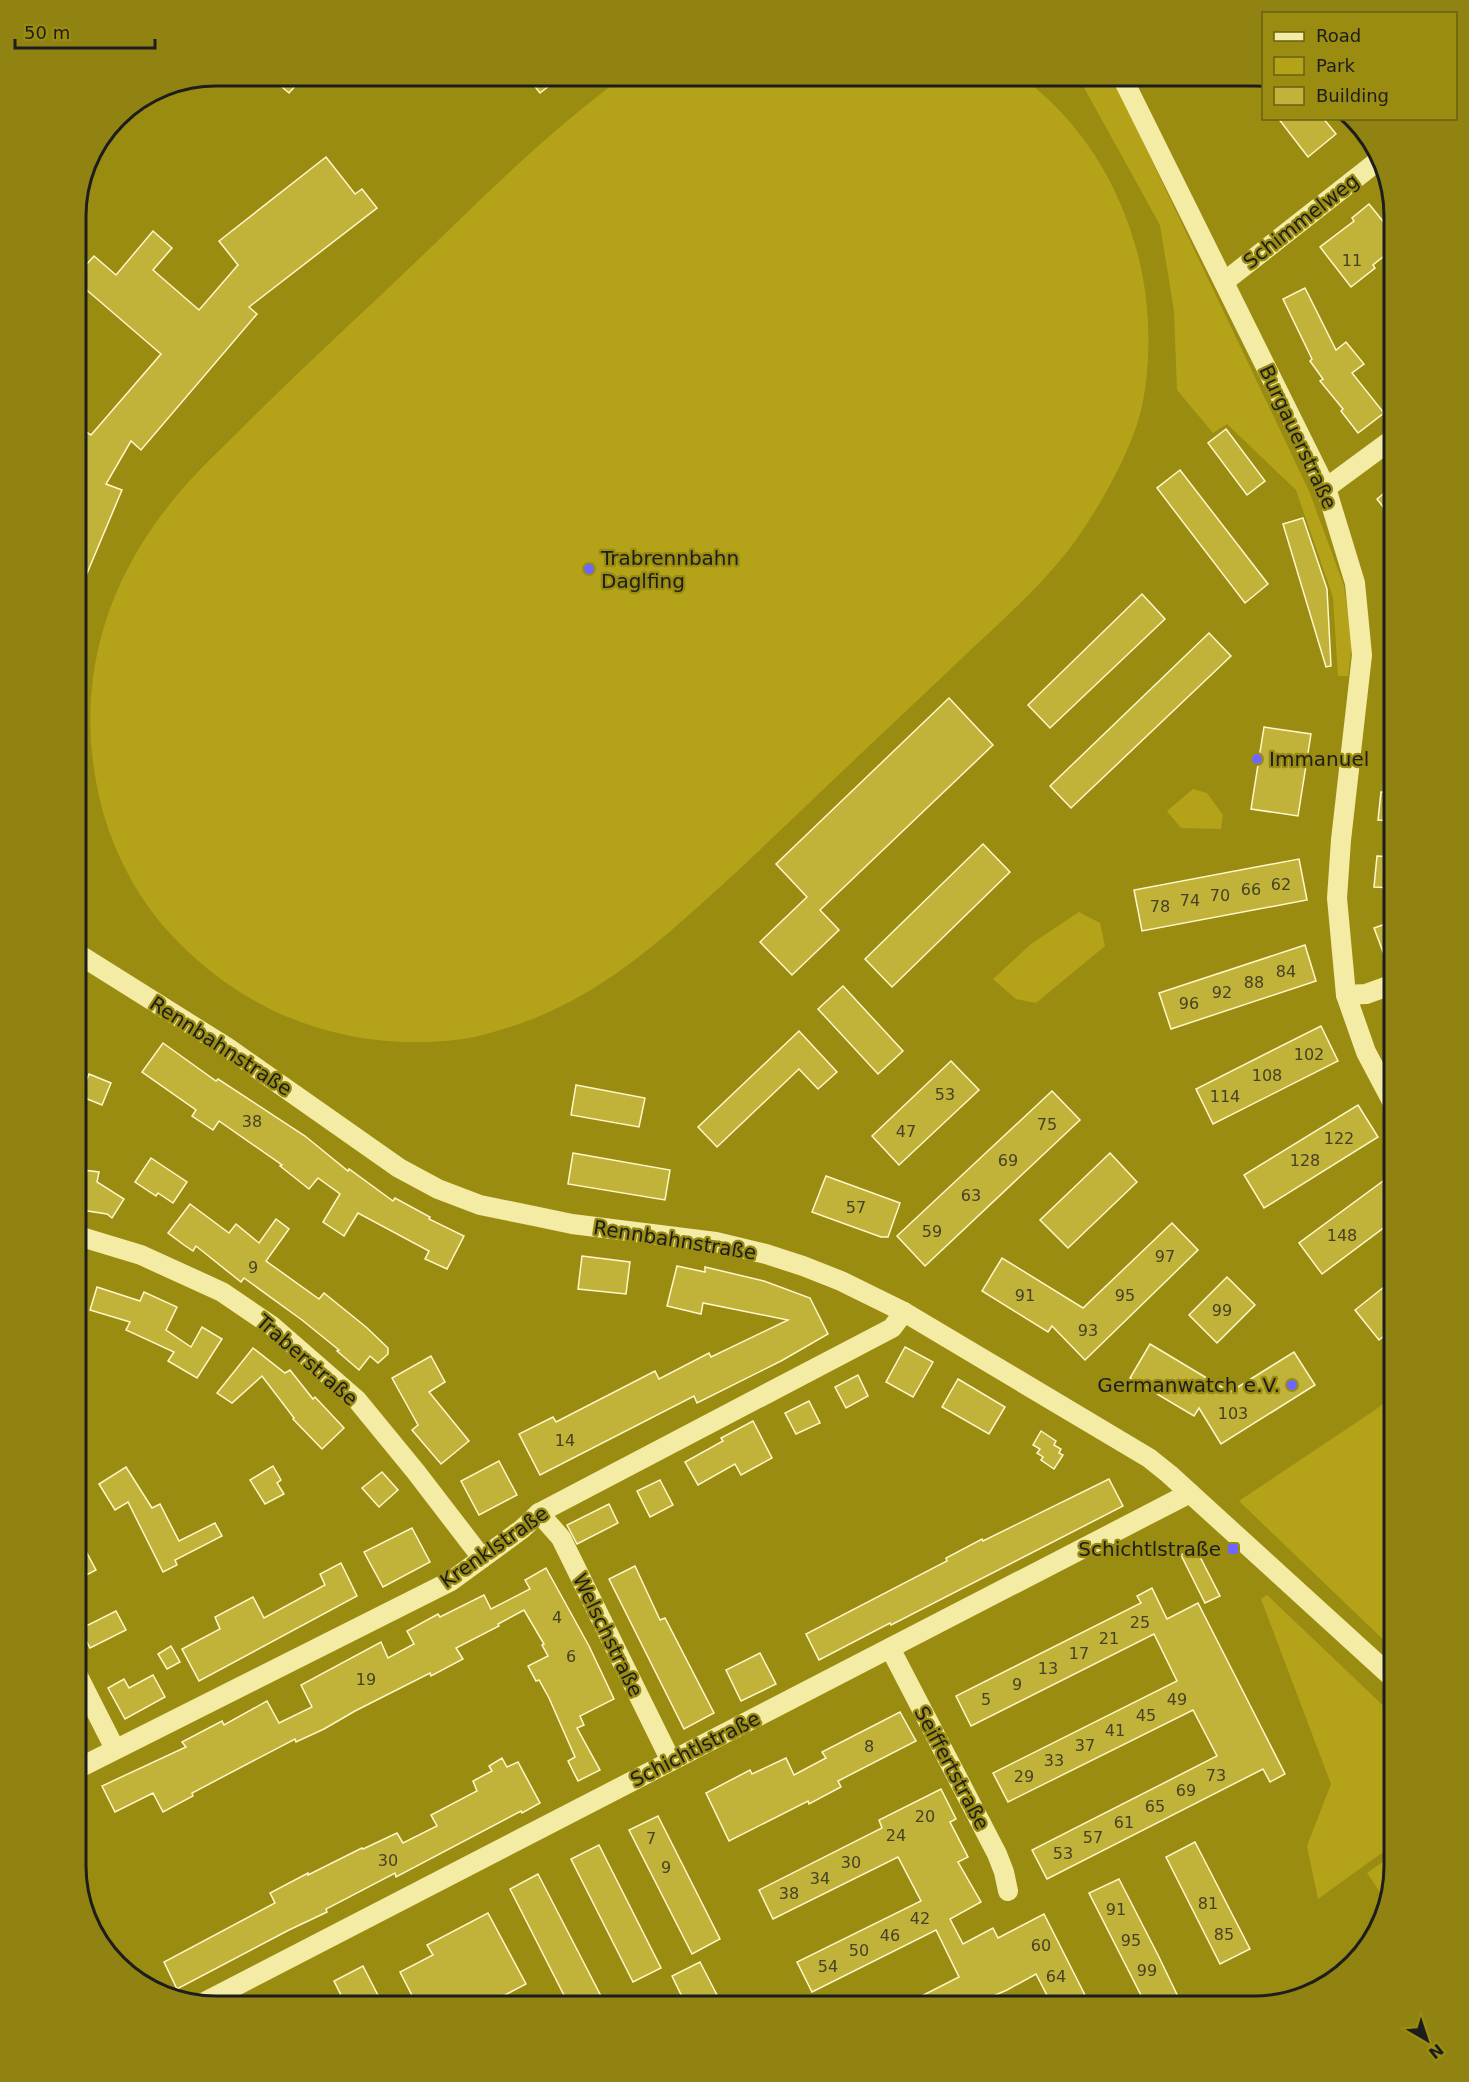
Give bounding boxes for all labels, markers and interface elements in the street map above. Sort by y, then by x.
scale bar [15,12,154,50]
legend [1262,12,1457,120]
text: 50 m [24,22,70,43]
text: Road [1316,25,1361,46]
text: Park [1316,55,1355,76]
text: Building [1316,85,1389,106]
street label: Schimmelweg [1238,168,1364,274]
house number: 11 [1342,251,1362,270]
street label: Burgauerstraße [1254,361,1342,513]
place label: Trabrennbahn Daglfing [600,546,739,593]
marker: Trabrennbahn Daglfing [582,562,596,576]
place label: Immanuel [1269,747,1369,771]
marker: Immanuel [1250,752,1264,766]
house number: 62 [1271,875,1291,894]
house number: 66 [1241,880,1261,899]
house number: 70 [1210,886,1230,905]
house number: 74 [1180,891,1200,910]
house number: 78 [1150,897,1170,916]
house number: 84 [1276,962,1296,981]
house number: 88 [1244,973,1264,992]
house number: 92 [1212,983,1232,1002]
street label: Rennbahnstraße [145,991,297,1101]
house number: 96 [1179,994,1199,1013]
house number: 102 [1294,1045,1324,1064]
house number: 108 [1252,1066,1282,1085]
house number: 53 [935,1085,955,1104]
house number: 114 [1210,1087,1240,1106]
house number: 38 [242,1112,262,1131]
house number: 75 [1037,1115,1057,1134]
house number: 47 [896,1122,916,1141]
house number: 122 [1324,1129,1354,1148]
house number: 69 [998,1151,1018,1170]
house number: 128 [1290,1151,1320,1170]
house number: 63 [961,1186,981,1205]
house number: 57 [846,1198,866,1217]
street label: Rennbahnstraße [592,1215,758,1265]
house number: 59 [922,1222,942,1241]
house number: 148 [1327,1226,1357,1245]
house number: 97 [1155,1247,1175,1266]
house number: 9 [248,1258,258,1277]
house number: 91 [1015,1286,1035,1305]
house number: 95 [1115,1286,1135,1305]
house number: 99 [1212,1301,1232,1320]
street label: Traberstraße [251,1309,363,1411]
house number: 93 [1078,1321,1098,1340]
place label: Germanwatch e.V. [1097,1373,1280,1397]
marker: Germanwatch e.V. [1285,1378,1299,1392]
house number: 103 [1218,1404,1248,1423]
house number: 14 [555,1431,575,1450]
street label: Krenklstraße [435,1501,553,1593]
place label: Schichtlstraße [1078,1537,1221,1561]
marker: Schichtlstraße [1226,1542,1240,1556]
street label: Welschstraße [568,1569,648,1701]
house number: 4 [552,1608,562,1627]
house number: 25 [1130,1613,1150,1632]
house number: 21 [1099,1629,1119,1648]
house number: 17 [1069,1644,1089,1663]
house number: 6 [566,1647,576,1666]
house number: 13 [1038,1659,1058,1678]
house number: 19 [356,1670,376,1689]
house number: 9 [1012,1675,1022,1694]
house number: 5 [981,1690,991,1709]
house number: 49 [1167,1690,1187,1709]
street label: Seiffertstraße [909,1702,995,1834]
street label: Schichtlstraße [626,1706,764,1792]
house number: 45 [1136,1706,1156,1725]
house number: 41 [1105,1721,1125,1740]
house number: 37 [1075,1736,1095,1755]
house number: 8 [864,1737,874,1756]
house number: 33 [1044,1751,1064,1770]
house number: 73 [1206,1766,1226,1785]
house number: 29 [1014,1767,1034,1786]
house number: 69 [1176,1781,1196,1800]
house number: 65 [1145,1797,1165,1816]
house number: 20 [915,1807,935,1826]
house number: 61 [1114,1813,1134,1832]
house number: 24 [886,1826,906,1845]
house number: 57 [1083,1828,1103,1847]
house number: 7 [646,1829,656,1848]
house number: 53 [1053,1844,1073,1863]
house number: 30 [378,1851,398,1870]
house number: 30 [841,1853,861,1872]
house number: 9 [661,1858,671,1877]
house number: 34 [810,1869,830,1888]
house number: 38 [779,1884,799,1903]
house number: 81 [1198,1894,1218,1913]
house number: 91 [1106,1900,1126,1919]
house number: 42 [910,1909,930,1928]
house number: 85 [1214,1925,1234,1944]
house number: 46 [880,1926,900,1945]
house number: 95 [1121,1931,1141,1950]
house number: 60 [1031,1936,1051,1955]
house number: 50 [849,1941,869,1960]
house number: 54 [818,1957,838,1976]
house number: 99 [1137,1961,1157,1980]
house number: 64 [1046,1967,1066,1986]
north arrow [1397,2010,1457,2070]
text: N [1425,2040,1447,2063]

